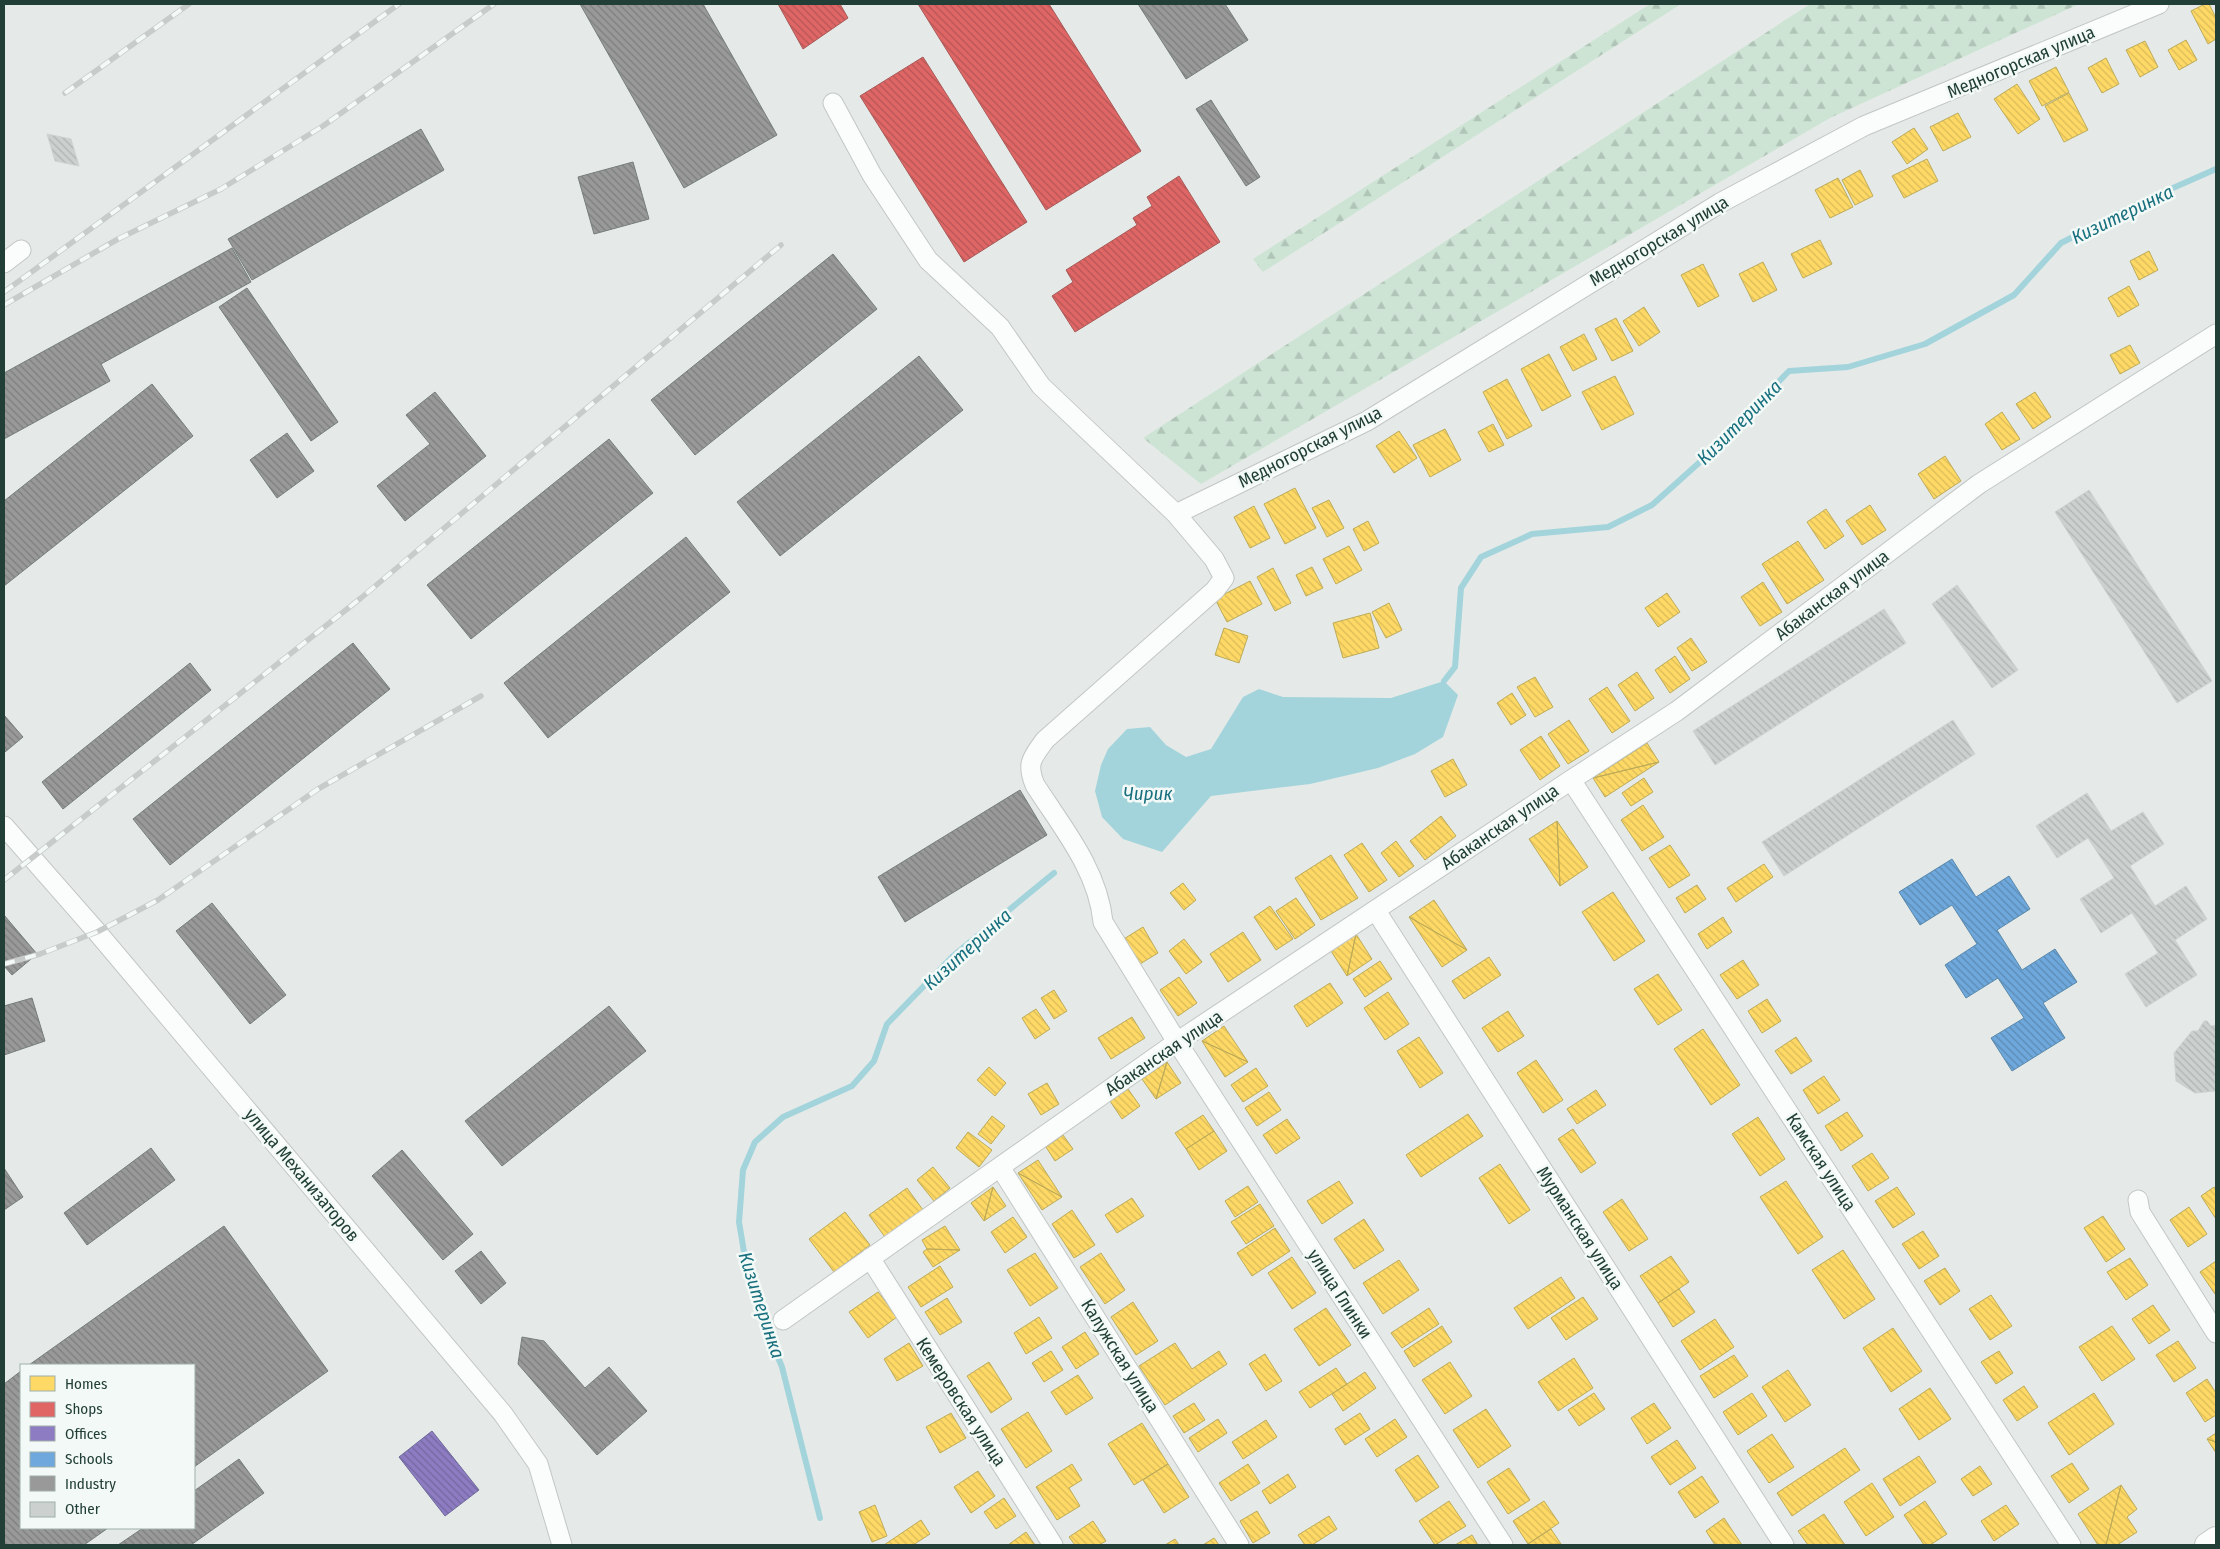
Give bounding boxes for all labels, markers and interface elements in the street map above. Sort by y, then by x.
street label: Медногорская улица [1944,21,2098,103]
water label: Кизитеринка [2067,180,2177,249]
street label: Медногорская улица [1586,191,1733,291]
water label: Кизитеринка [1692,375,1787,470]
street label: Медногорская улица [1235,401,1386,493]
street label: Абаканская улица [1771,545,1893,645]
street label: Абаканская улица [1437,779,1563,874]
water label: Чирик [1123,782,1173,805]
water label: Кизитеринка [919,904,1016,995]
street label: Абаканская улица [1101,1005,1227,1100]
street label: улица Механизаторов [240,1104,364,1246]
street label: Камская улица [1781,1109,1861,1215]
street label: Мурманская улица [1532,1162,1628,1294]
street label: улица Глинки [1303,1245,1377,1343]
water label: Кизитеринка [734,1249,790,1361]
street label: Калужская улица [1076,1295,1164,1417]
street label: Кемеровская улица [911,1334,1011,1471]
legend [20,1364,195,1529]
text: Homes [65,1375,107,1393]
text: Shops [65,1400,103,1418]
text: Offices [65,1425,107,1443]
text: Schools [65,1450,113,1468]
text: Industry [65,1475,116,1493]
text: Other [65,1500,101,1518]

